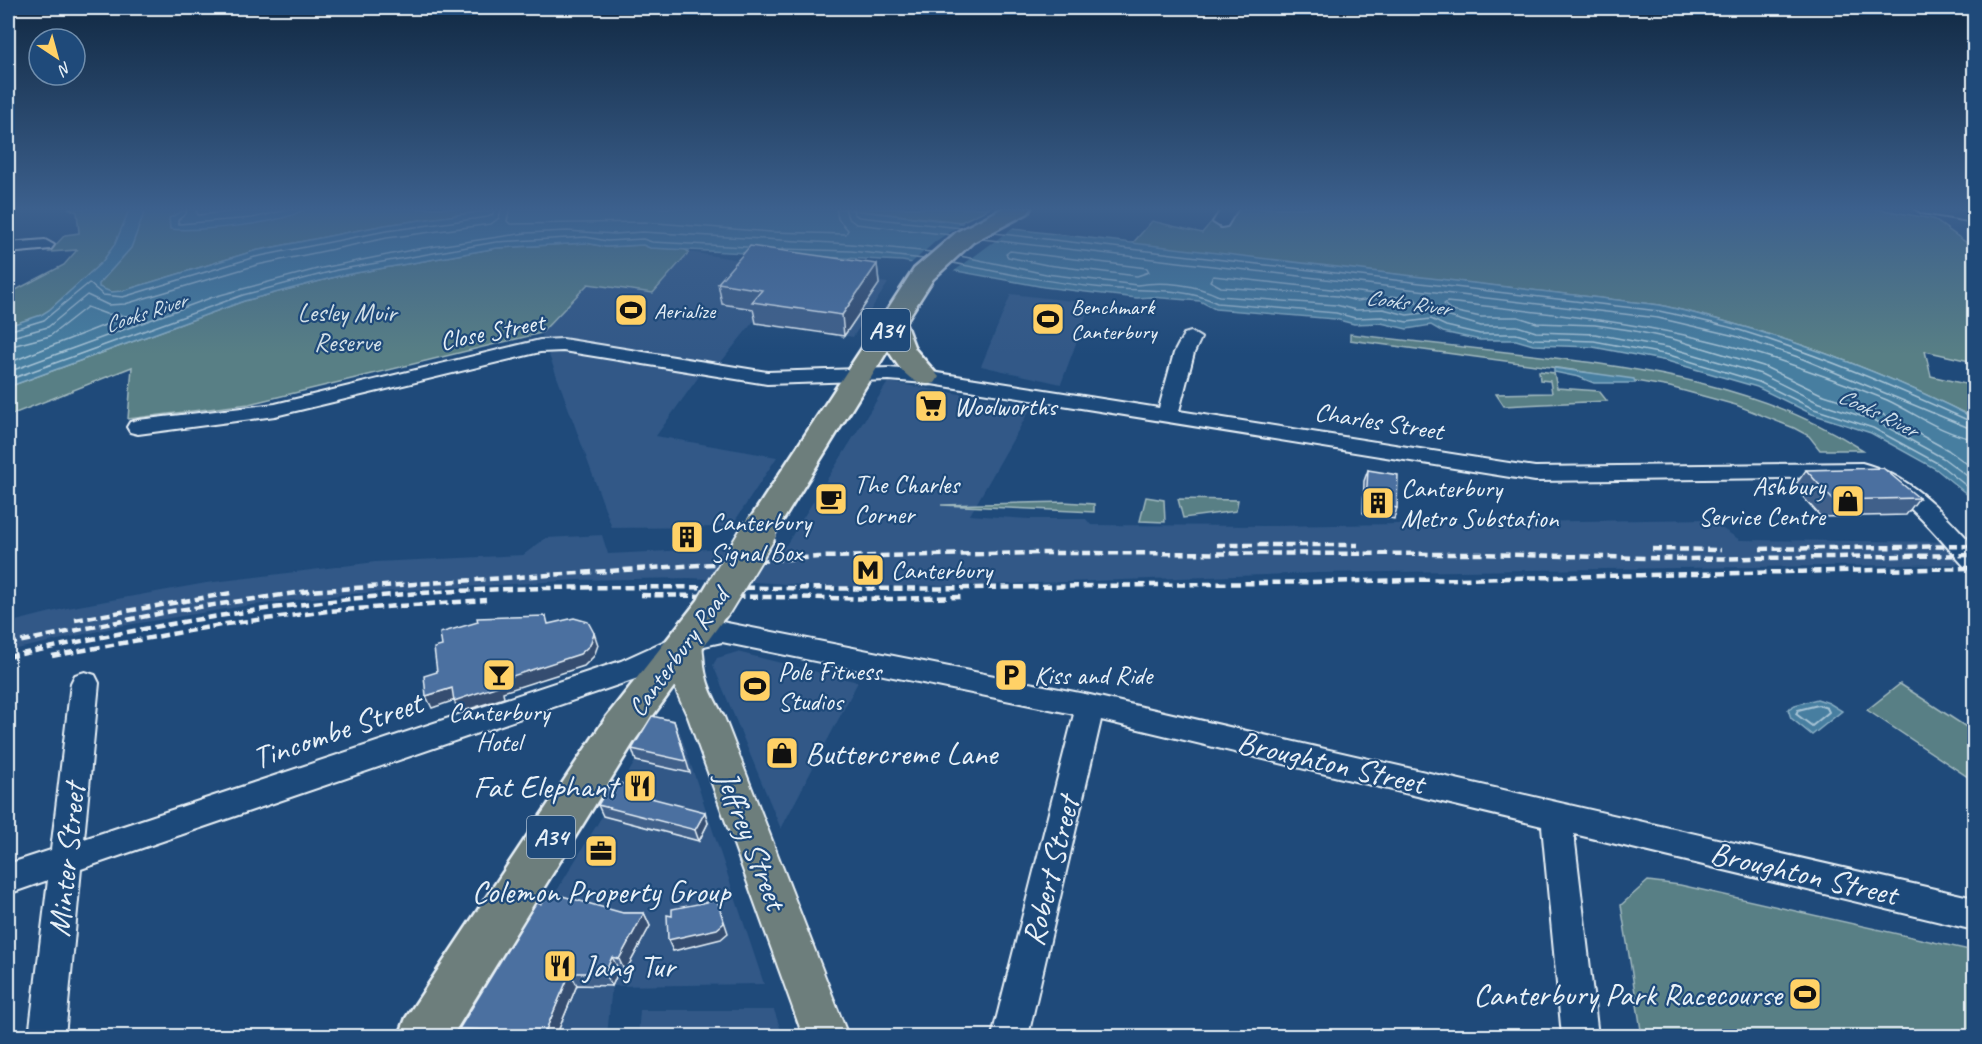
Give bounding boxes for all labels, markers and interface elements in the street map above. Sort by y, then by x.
north arrow [27,27,87,87]
text: N [53,57,75,81]
water label: Cooks River [1364,283,1456,323]
water label: Cooks River [101,285,194,339]
sports icon: Aerialize [613,292,649,328]
place label: Benchmark Canterbury [1071,293,1159,346]
park label: Lesley Muir Reserve [298,296,399,359]
place label: Aerialize [654,297,717,325]
sports icon: Benchmark Canterbury [1030,301,1066,337]
street label: Close Street [437,305,549,358]
road number: A34 [862,309,910,351]
water label: Cooks River [1834,382,1925,446]
supermarket icon: Woolworths [913,388,949,424]
place label: Woolworths [954,390,1059,423]
street label: Charles Street [1313,395,1448,448]
place label: The Charles Corner [854,468,961,531]
place label: Ashbury Service Centre [1698,470,1827,533]
place label: Canterbury Metro Substation [1401,472,1560,535]
cafe icon: The Charles Corner [813,481,849,517]
shop icon: Ashbury Service Centre [1830,483,1866,519]
building icon: Canterbury Metro Substation [1360,485,1396,521]
place label: Canterbury Signal Box [710,506,813,569]
building icon: Canterbury Signal Box [669,519,705,555]
metro station icon: Canterbury [850,552,886,588]
place label: Canterbury [891,554,994,587]
street label: Canterbury Road [621,579,738,723]
place label: Pole Fitness Studios [778,655,883,718]
bar icon: Canterbury Hotel [481,657,517,693]
parking icon: Kiss and Ride [993,657,1029,693]
place label: Kiss and Ride [1034,659,1155,692]
sports icon: Pole Fitness Studios [737,668,773,704]
street label: Tincombe Street [247,681,431,779]
place label: Canterbury Hotel [449,696,552,759]
street label: Broughton Street [1234,721,1432,805]
place label: Buttercreme Lane [805,733,1000,774]
shop icon: Buttercreme Lane [764,735,800,771]
street label: Jeffrey Street [706,763,798,919]
place label: Fat Elephant [473,766,621,807]
restaurant icon: Fat Elephant [622,768,658,804]
street label: Minter Street [38,777,95,939]
street label: Robert Street [1012,788,1090,950]
road number: A34 [527,816,575,858]
street label: Broughton Street [1707,832,1905,916]
office icon: Colemon Property Group [583,833,619,869]
place label: Colemon Property Group [472,871,732,912]
place label: Jang Tur [581,946,678,987]
restaurant icon: Jang Tur [542,948,578,984]
place label: Canterbury Park Racecourse [1473,974,1785,1015]
sports icon: Canterbury Park Racecourse [1787,976,1823,1012]

